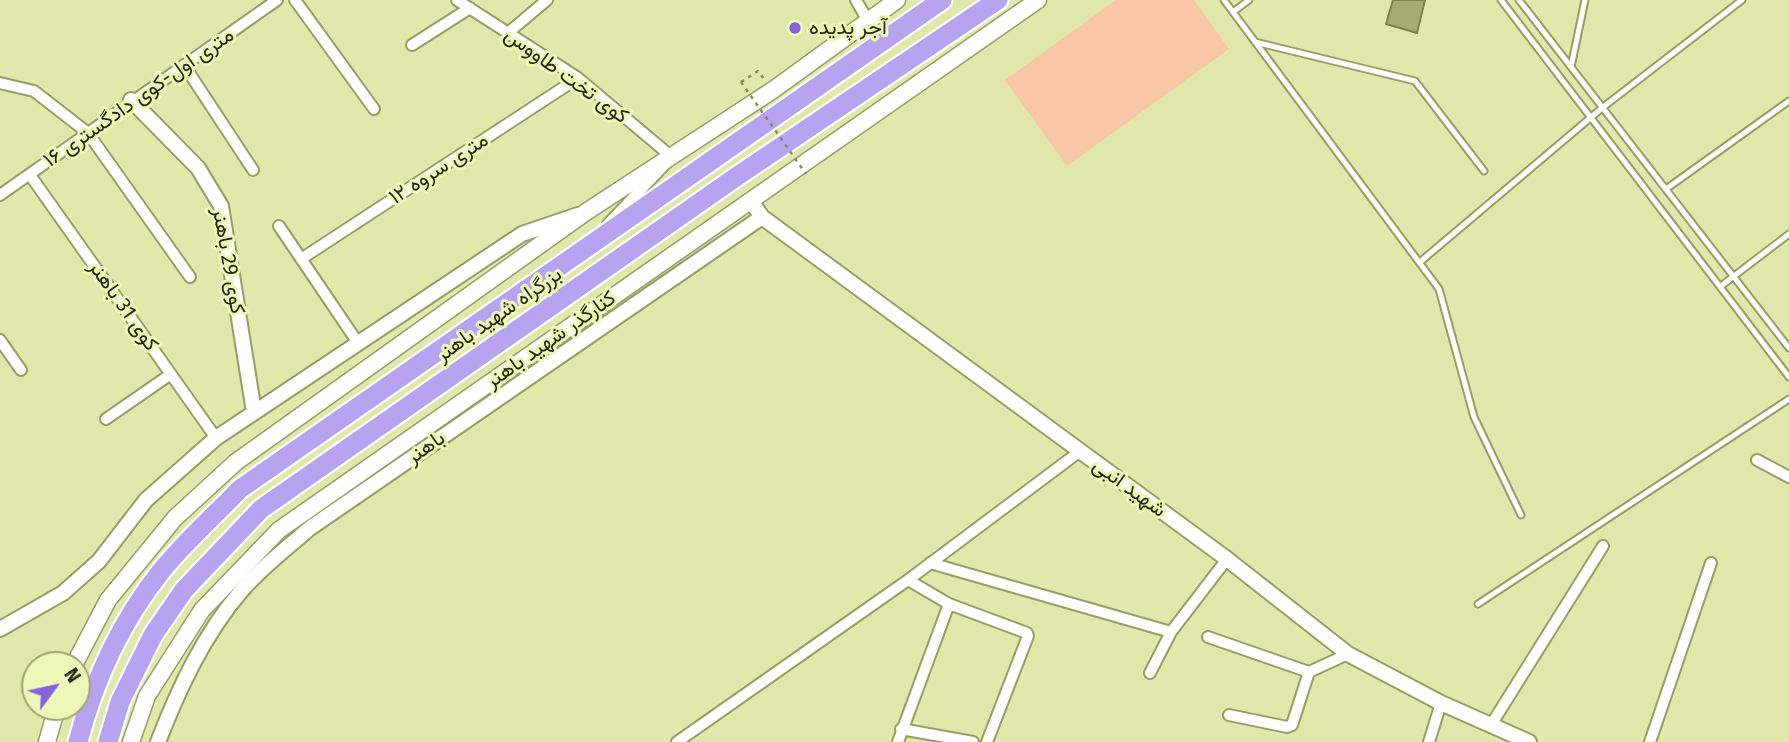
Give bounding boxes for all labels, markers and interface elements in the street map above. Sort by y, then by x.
place label: آجر پدیده [809,15,887,41]
marker: آجر پدیده [787,20,803,36]
street label: کوی تخت طاووس [499,22,633,130]
street label: ۱۶ متری اول-کوی دادگستری [39,23,239,173]
street label: ۱۲ متری سروه [385,128,493,210]
street label: کوی 29 باهنر [206,206,250,316]
street label: کوی 31 باهنر [83,256,163,356]
street label: بزرگراه شهید باهنر [431,262,567,368]
street label: کنارگذر شهید باهنر [481,286,621,394]
street label: باهنر [402,426,450,470]
street label: شهید انبی [1087,453,1171,523]
north arrow [21,651,91,721]
text: N [59,664,85,687]

